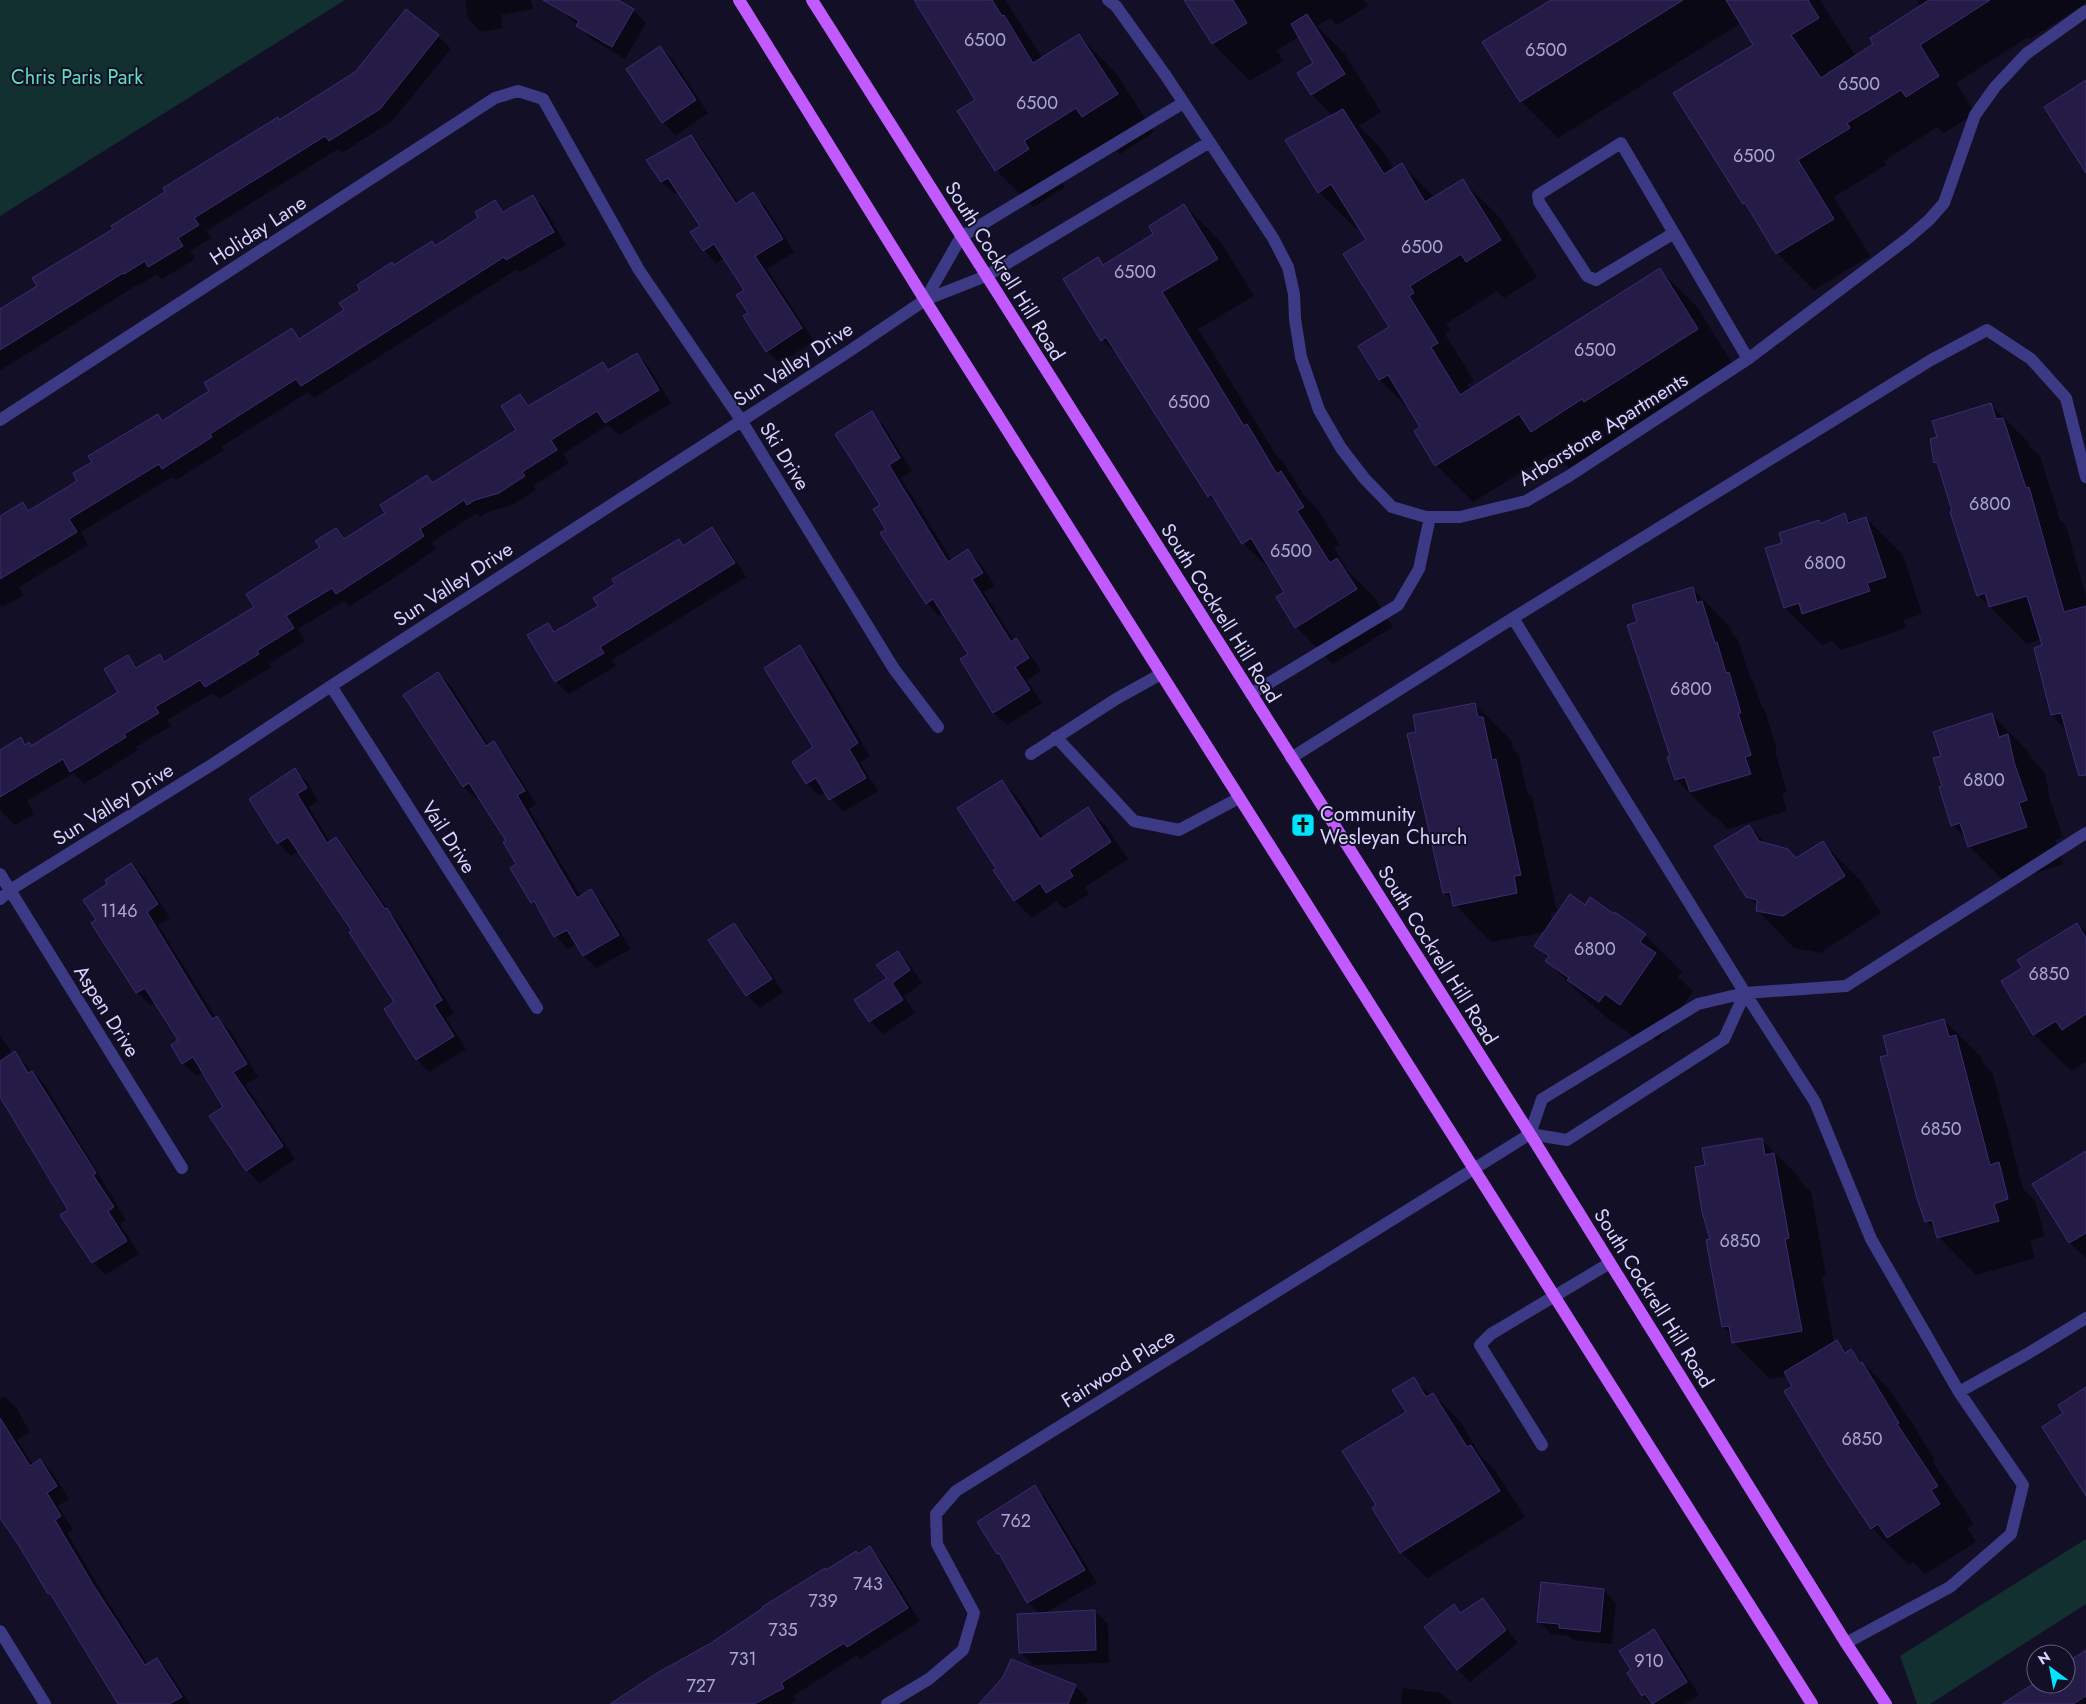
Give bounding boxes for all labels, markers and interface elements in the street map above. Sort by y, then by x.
house number: 6500 [964,27,1006,53]
house number: 6500 [1525,37,1567,63]
park label: Chris Paris Park [11,63,143,92]
house number: 6500 [1838,71,1880,97]
house number: 6500 [1016,90,1058,116]
house number: 6500 [1733,143,1775,169]
street label: South Cockrell Hill Road [938,176,1072,367]
street label: Holiday Lane [204,188,312,273]
house number: 6500 [1401,234,1443,260]
house number: 6500 [1114,259,1156,285]
street label: Sun Valley Drive [728,315,859,414]
house number: 6500 [1574,337,1616,363]
street label: Arborstone Apartments [1513,365,1694,493]
house number: 6500 [1168,389,1210,415]
street label: Ski Drive [752,417,817,496]
house number: 6800 [1969,491,2011,517]
street label: South Cockrell Hill Road [1154,518,1288,709]
street label: Sun Valley Drive [388,535,519,634]
house number: 6500 [1270,538,1312,564]
house number: 6800 [1804,550,1846,576]
house number: 6800 [1670,676,1712,702]
street label: Sun Valley Drive [47,756,179,853]
house number: 6800 [1963,767,2005,793]
street label: Vail Drive [414,795,483,879]
place label: Community Wesleyan Church [1320,800,1467,852]
church icon: Community Wesleyan Church [1290,812,1316,838]
street label: South Cockrell Hill Road [1371,860,1505,1051]
house number: 1146 [100,898,138,924]
house number: 6800 [1574,936,1616,962]
street label: Aspen Drive [67,960,146,1063]
house number: 6850 [2028,961,2070,987]
house number: 6850 [1920,1116,1962,1142]
street label: South Cockrell Hill Road [1587,1203,1721,1394]
house number: 6850 [1719,1228,1761,1254]
street label: Fairwood Place [1056,1322,1181,1415]
house number: 6850 [1841,1426,1883,1452]
house number: 762 [1001,1508,1031,1534]
house number: 743 [853,1571,883,1597]
house number: 739 [808,1588,838,1614]
house number: 735 [768,1617,798,1643]
north arrow [2026,1644,2076,1694]
house number: 731 [729,1646,757,1672]
text: N [2034,1647,2054,1669]
house number: 910 [1634,1648,1664,1674]
house number: 727 [686,1673,716,1699]

